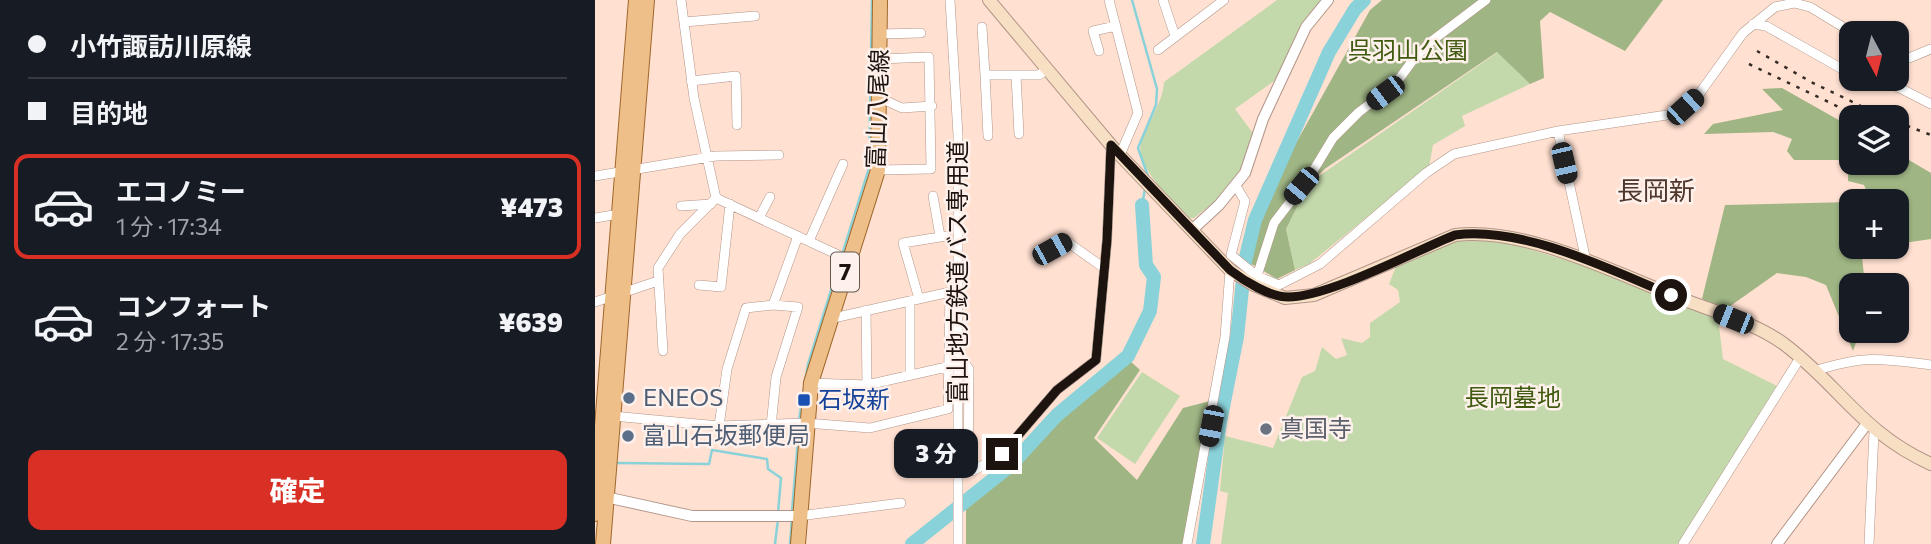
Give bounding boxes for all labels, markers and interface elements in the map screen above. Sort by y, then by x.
north arrow [1839,21,1909,91]
map controls [1839,21,1909,343]
text: 小竹諏訪川原線 [70,30,252,61]
park label: 呉羽山公園 [1348,35,1468,64]
street label: 富山八尾線 [860,48,893,169]
car [1362,72,1409,114]
car [1663,85,1708,129]
text: 目的地 [70,97,148,128]
button: layers [1839,105,1909,175]
street label: 富山地方鉄道バス専用道 [942,140,971,404]
car [1550,140,1579,186]
car [1280,163,1323,209]
district label: 長岡新 [1617,174,1695,205]
icon: car [32,175,95,238]
text: エコノミー [116,175,246,206]
button: + [1839,189,1909,259]
text: ¥473 [500,191,563,222]
text: 1 分 · 17:34 [116,212,222,240]
car [1029,230,1076,268]
road number: 7 [831,252,859,292]
button: − [1839,273,1909,343]
route start [1655,279,1687,311]
icon: car [32,290,95,353]
text: コンフォート [116,290,271,321]
car [1710,301,1757,337]
text: ¥639 [498,306,563,337]
text: 2 分 · 17:35 [116,327,224,355]
place label: ENEOS [643,382,723,411]
park label: 長岡墓地 [1465,382,1561,411]
place label: 石坂新 [818,384,890,413]
marker: ENEOS [621,390,637,406]
marker: 石坂新 [796,392,812,408]
car [1197,403,1226,449]
place label: 真国寺 [1280,413,1352,442]
place label: 富山石坂郵便局 [642,420,810,449]
marker: 真国寺 [1258,421,1274,437]
marker: 富山石坂郵便局 [620,428,636,444]
callout: 3 分 [893,430,977,478]
route end [986,438,1018,470]
text: 3 分 [916,439,956,467]
button: 確定 [28,450,567,530]

